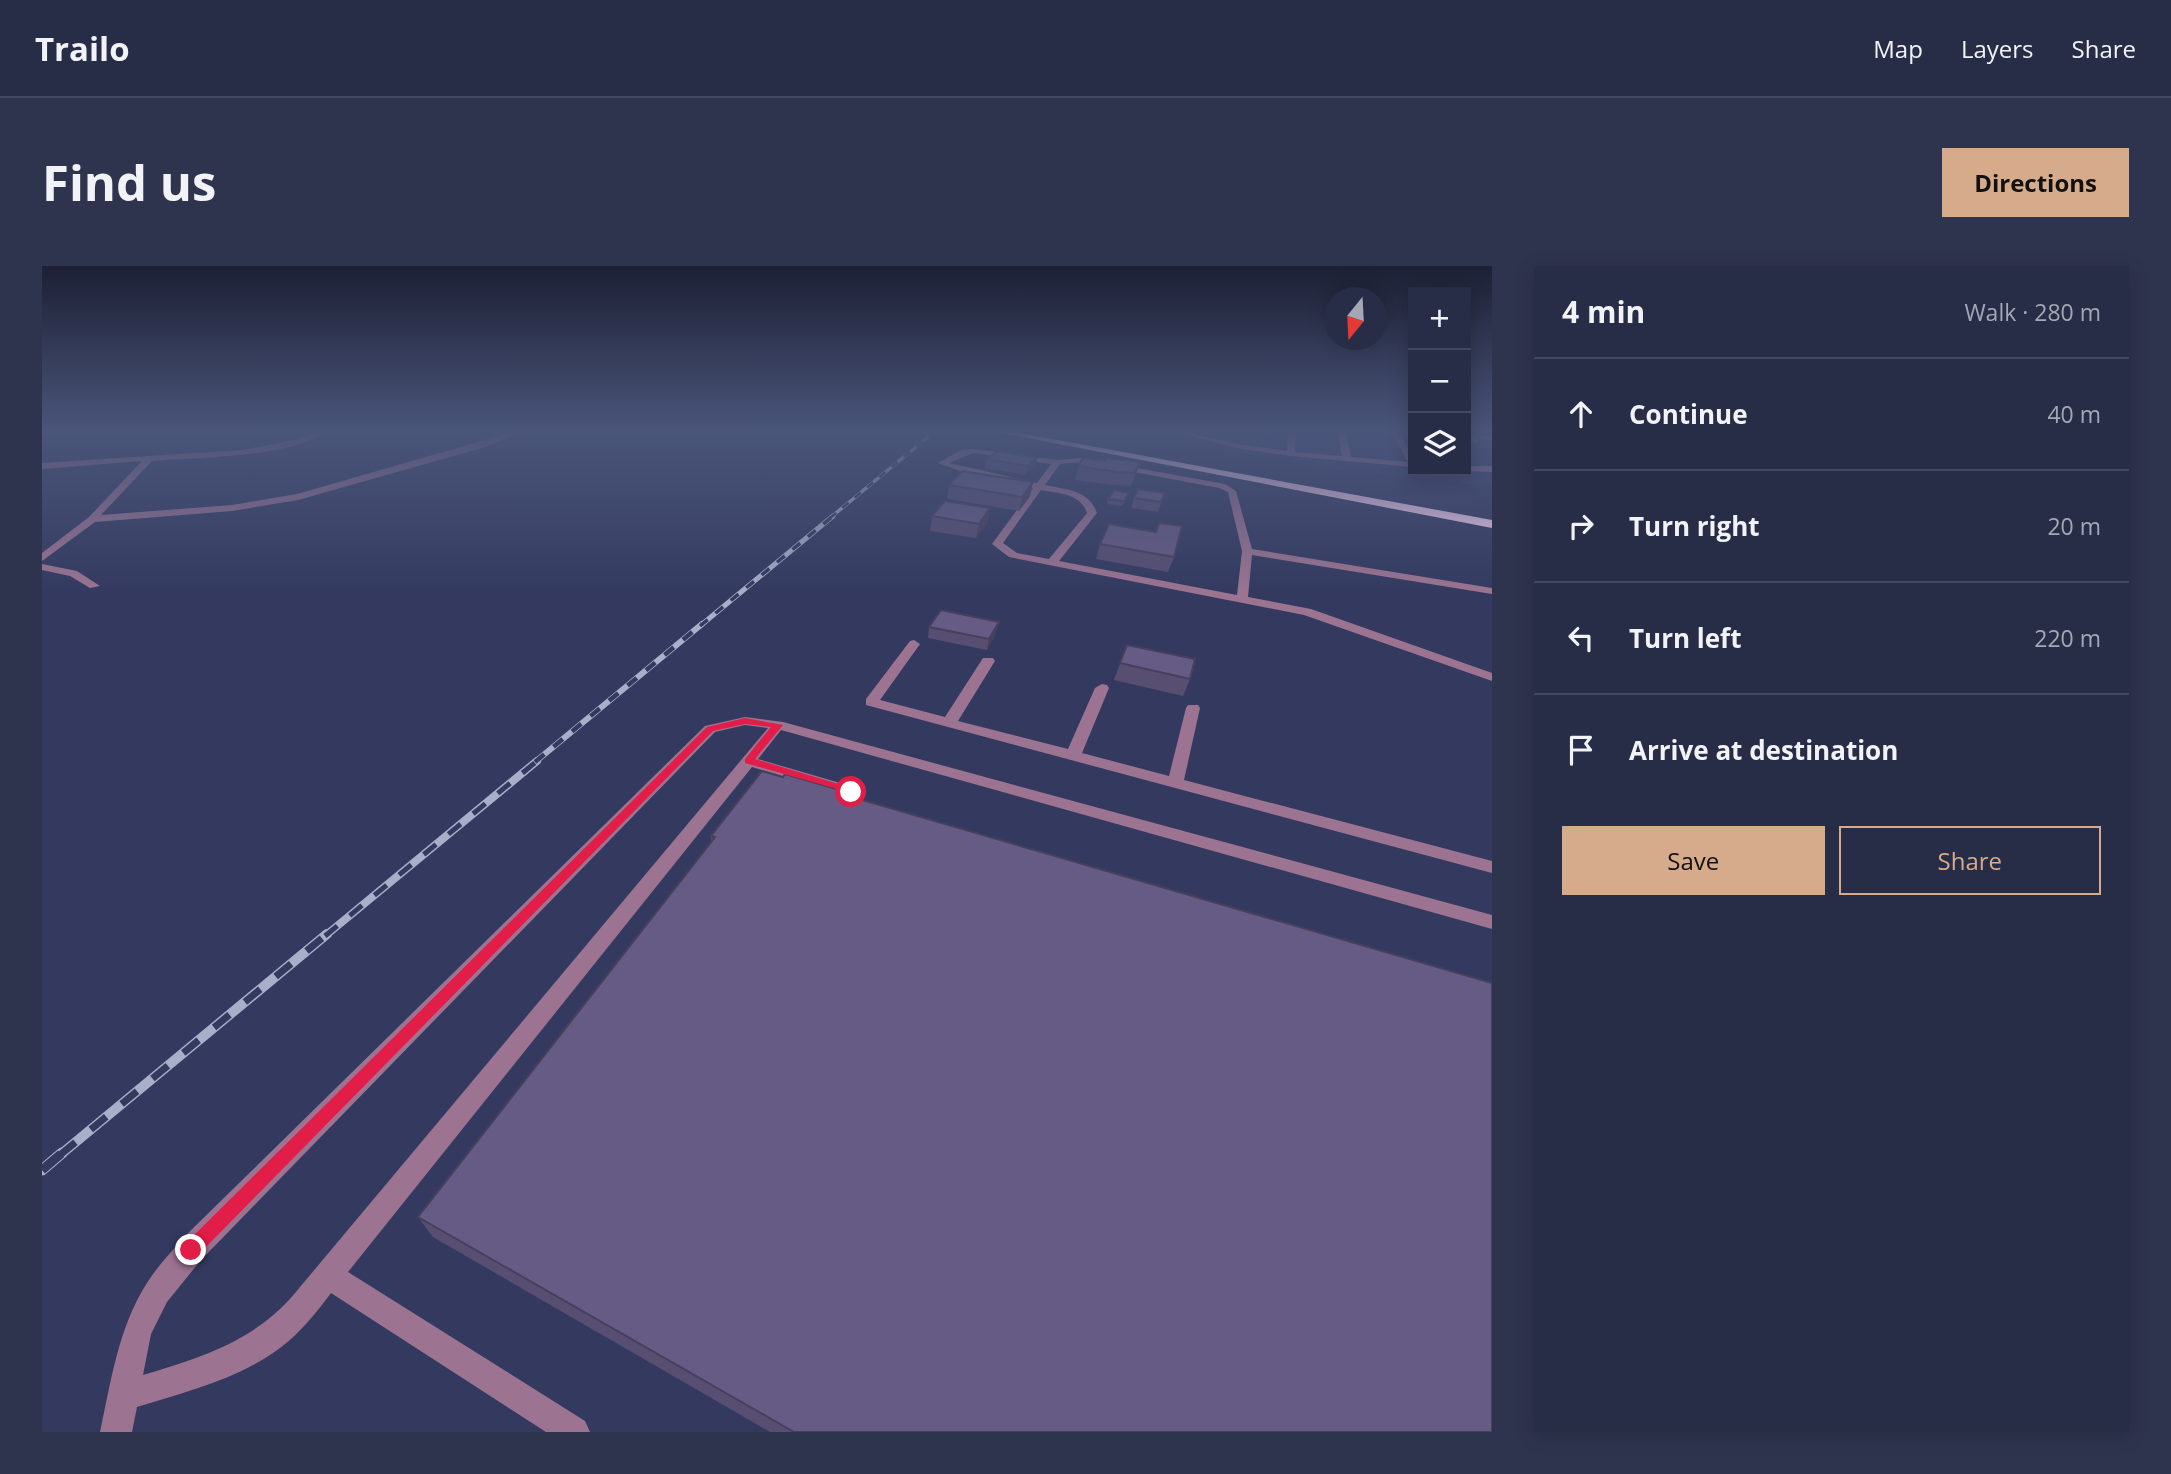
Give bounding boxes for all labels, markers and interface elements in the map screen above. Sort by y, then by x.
text: Trailo [35,26,130,71]
text: Map [1873,32,1923,65]
text: Layers [1961,32,2034,65]
text: Share [2072,32,2136,65]
button: Directions [1942,148,2129,217]
text: Find us [42,149,216,215]
north arrow [1324,287,1387,350]
map controls [1408,287,1471,476]
button: + [1408,287,1471,350]
text: 4 min [1562,291,1645,332]
text: Walk · 280 m [1964,296,2101,328]
button: − [1408,350,1471,413]
icon: ahead [1562,395,1600,433]
text: Continue [1629,396,1748,432]
text: 40 m [2047,398,2101,430]
button: layers [1408,413,1471,476]
icon: right [1562,507,1600,545]
text: Turn right [1629,508,1760,544]
text: 20 m [2047,510,2101,542]
icon: left [1562,619,1600,657]
text: Turn left [1629,620,1741,656]
text: 220 m [2034,622,2101,654]
icon: arrive [1562,731,1600,769]
text: Arrive at destination [1629,732,1898,768]
route start [835,776,866,807]
button: Save [1562,826,1825,895]
button: Share [1839,826,2101,895]
route end [175,1234,206,1265]

